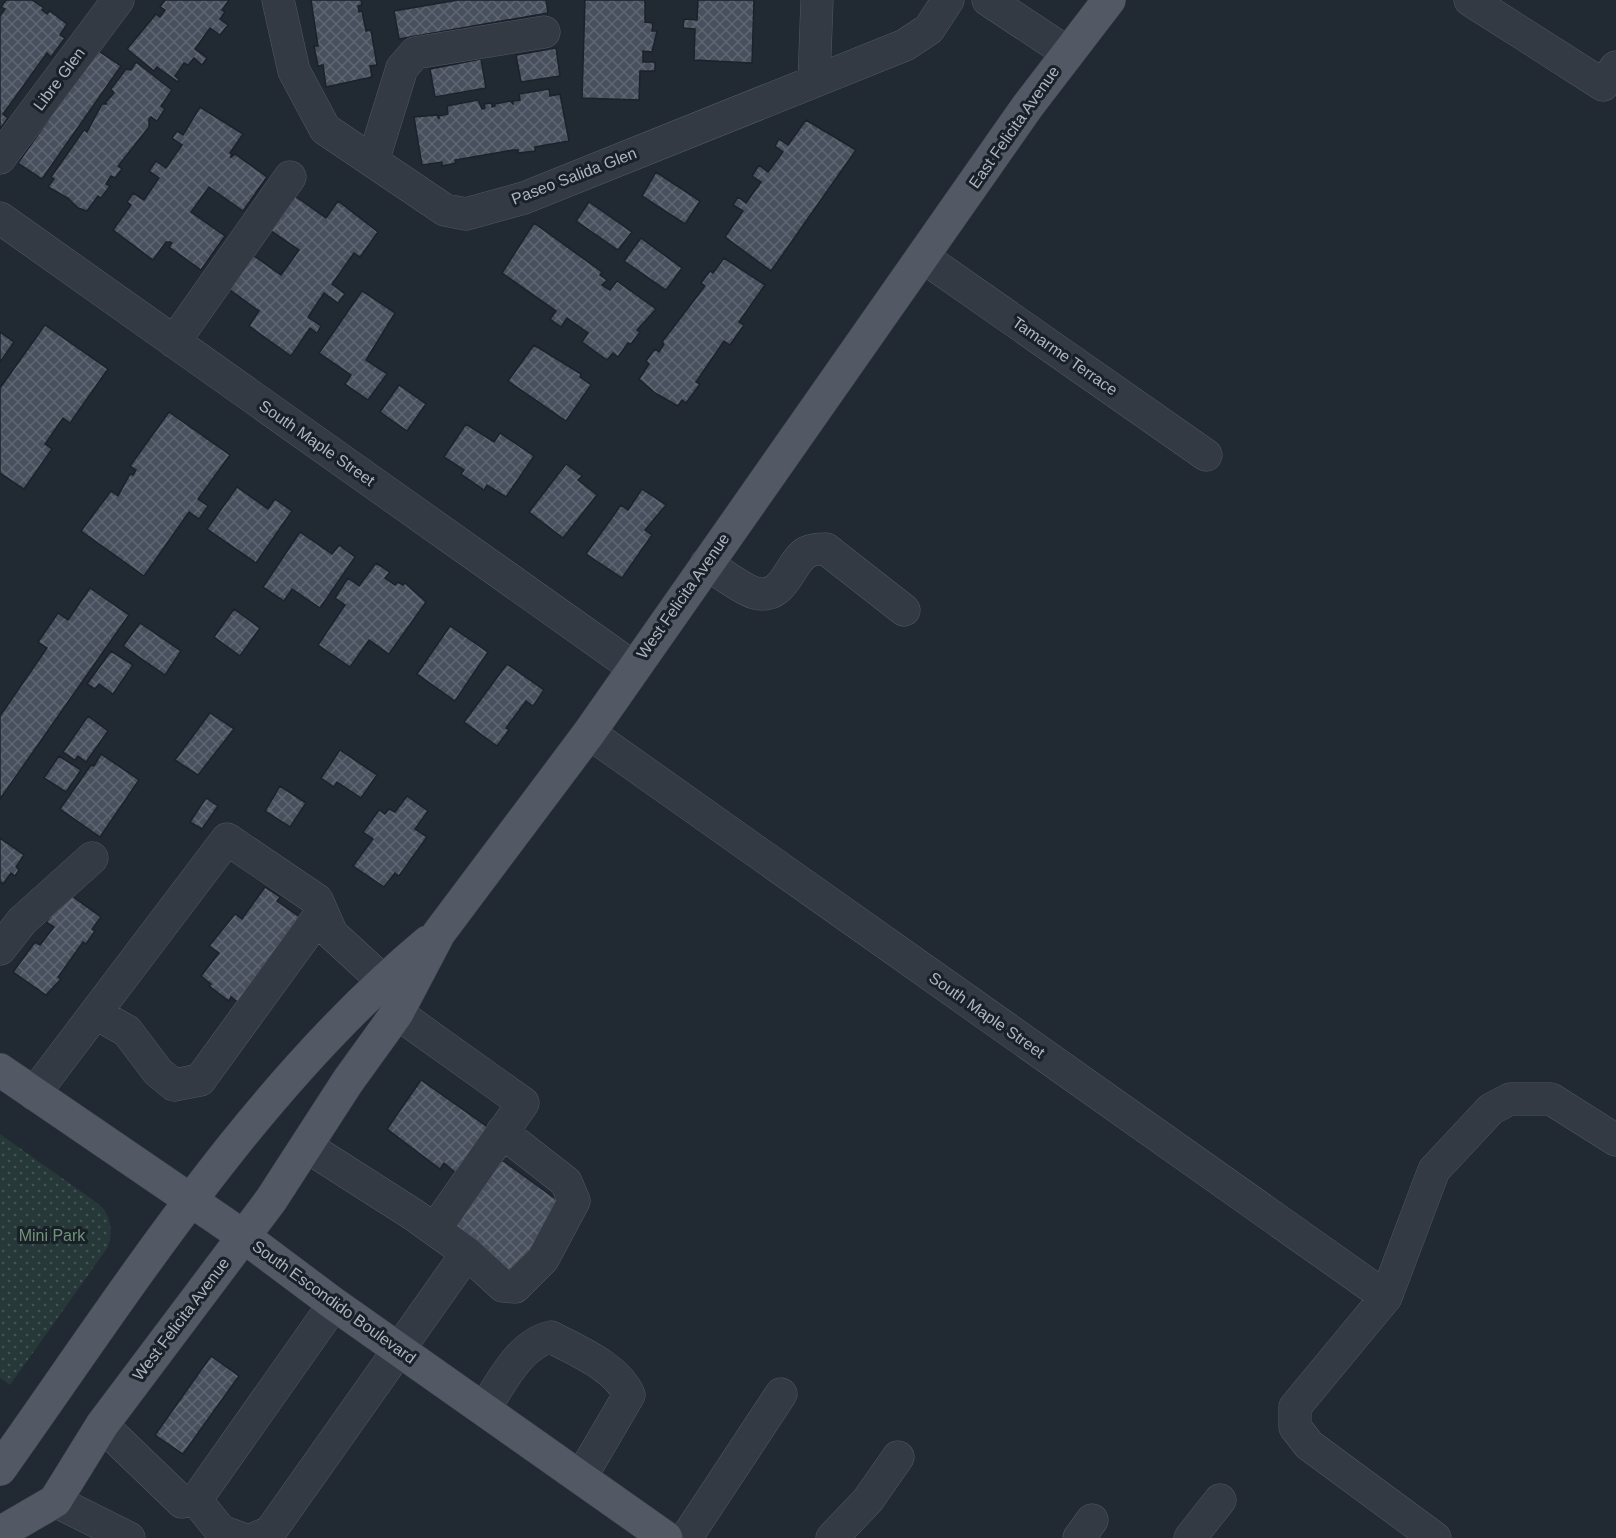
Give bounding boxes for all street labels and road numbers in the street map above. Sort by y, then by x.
street label: Libre Glen [30,44,88,114]
street label: East Felicita Avenue [966,63,1063,191]
street label: Paseo Salida Glen [509,144,639,208]
street label: Tamarme Terrace [1009,313,1121,399]
street label: South Maple Street [256,397,378,490]
street label: West Felicita Avenue [633,530,733,662]
street label: South Maple Street [926,969,1048,1062]
street label: South Escondido Boulevard [249,1237,419,1367]
street label: West Felicita Avenue [129,1254,233,1384]

